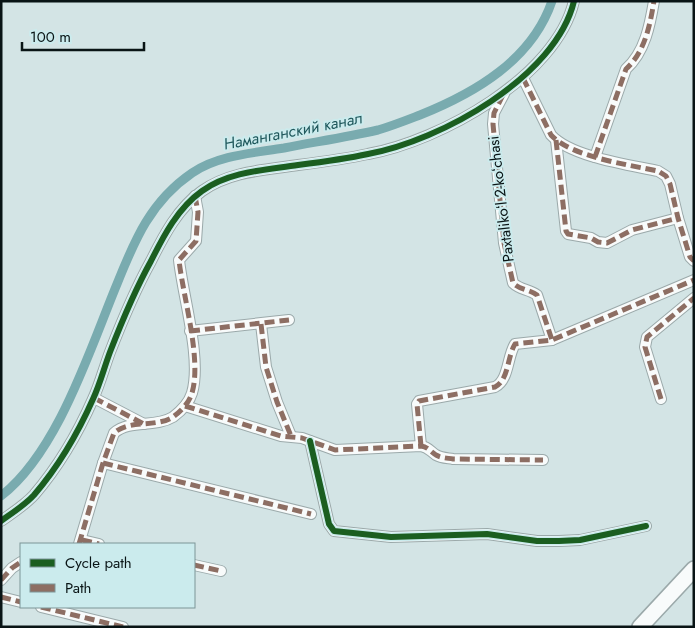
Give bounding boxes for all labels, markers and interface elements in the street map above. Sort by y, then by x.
scale bar [22,20,145,52]
text: 100 m [30,26,71,48]
water label: Наманганский канал [222,106,365,156]
street label: Paxtalikoʻl 2-koʻchasi [482,135,520,263]
legend [20,543,195,608]
text: Cycle path [65,552,132,574]
text: Path [65,577,91,599]

